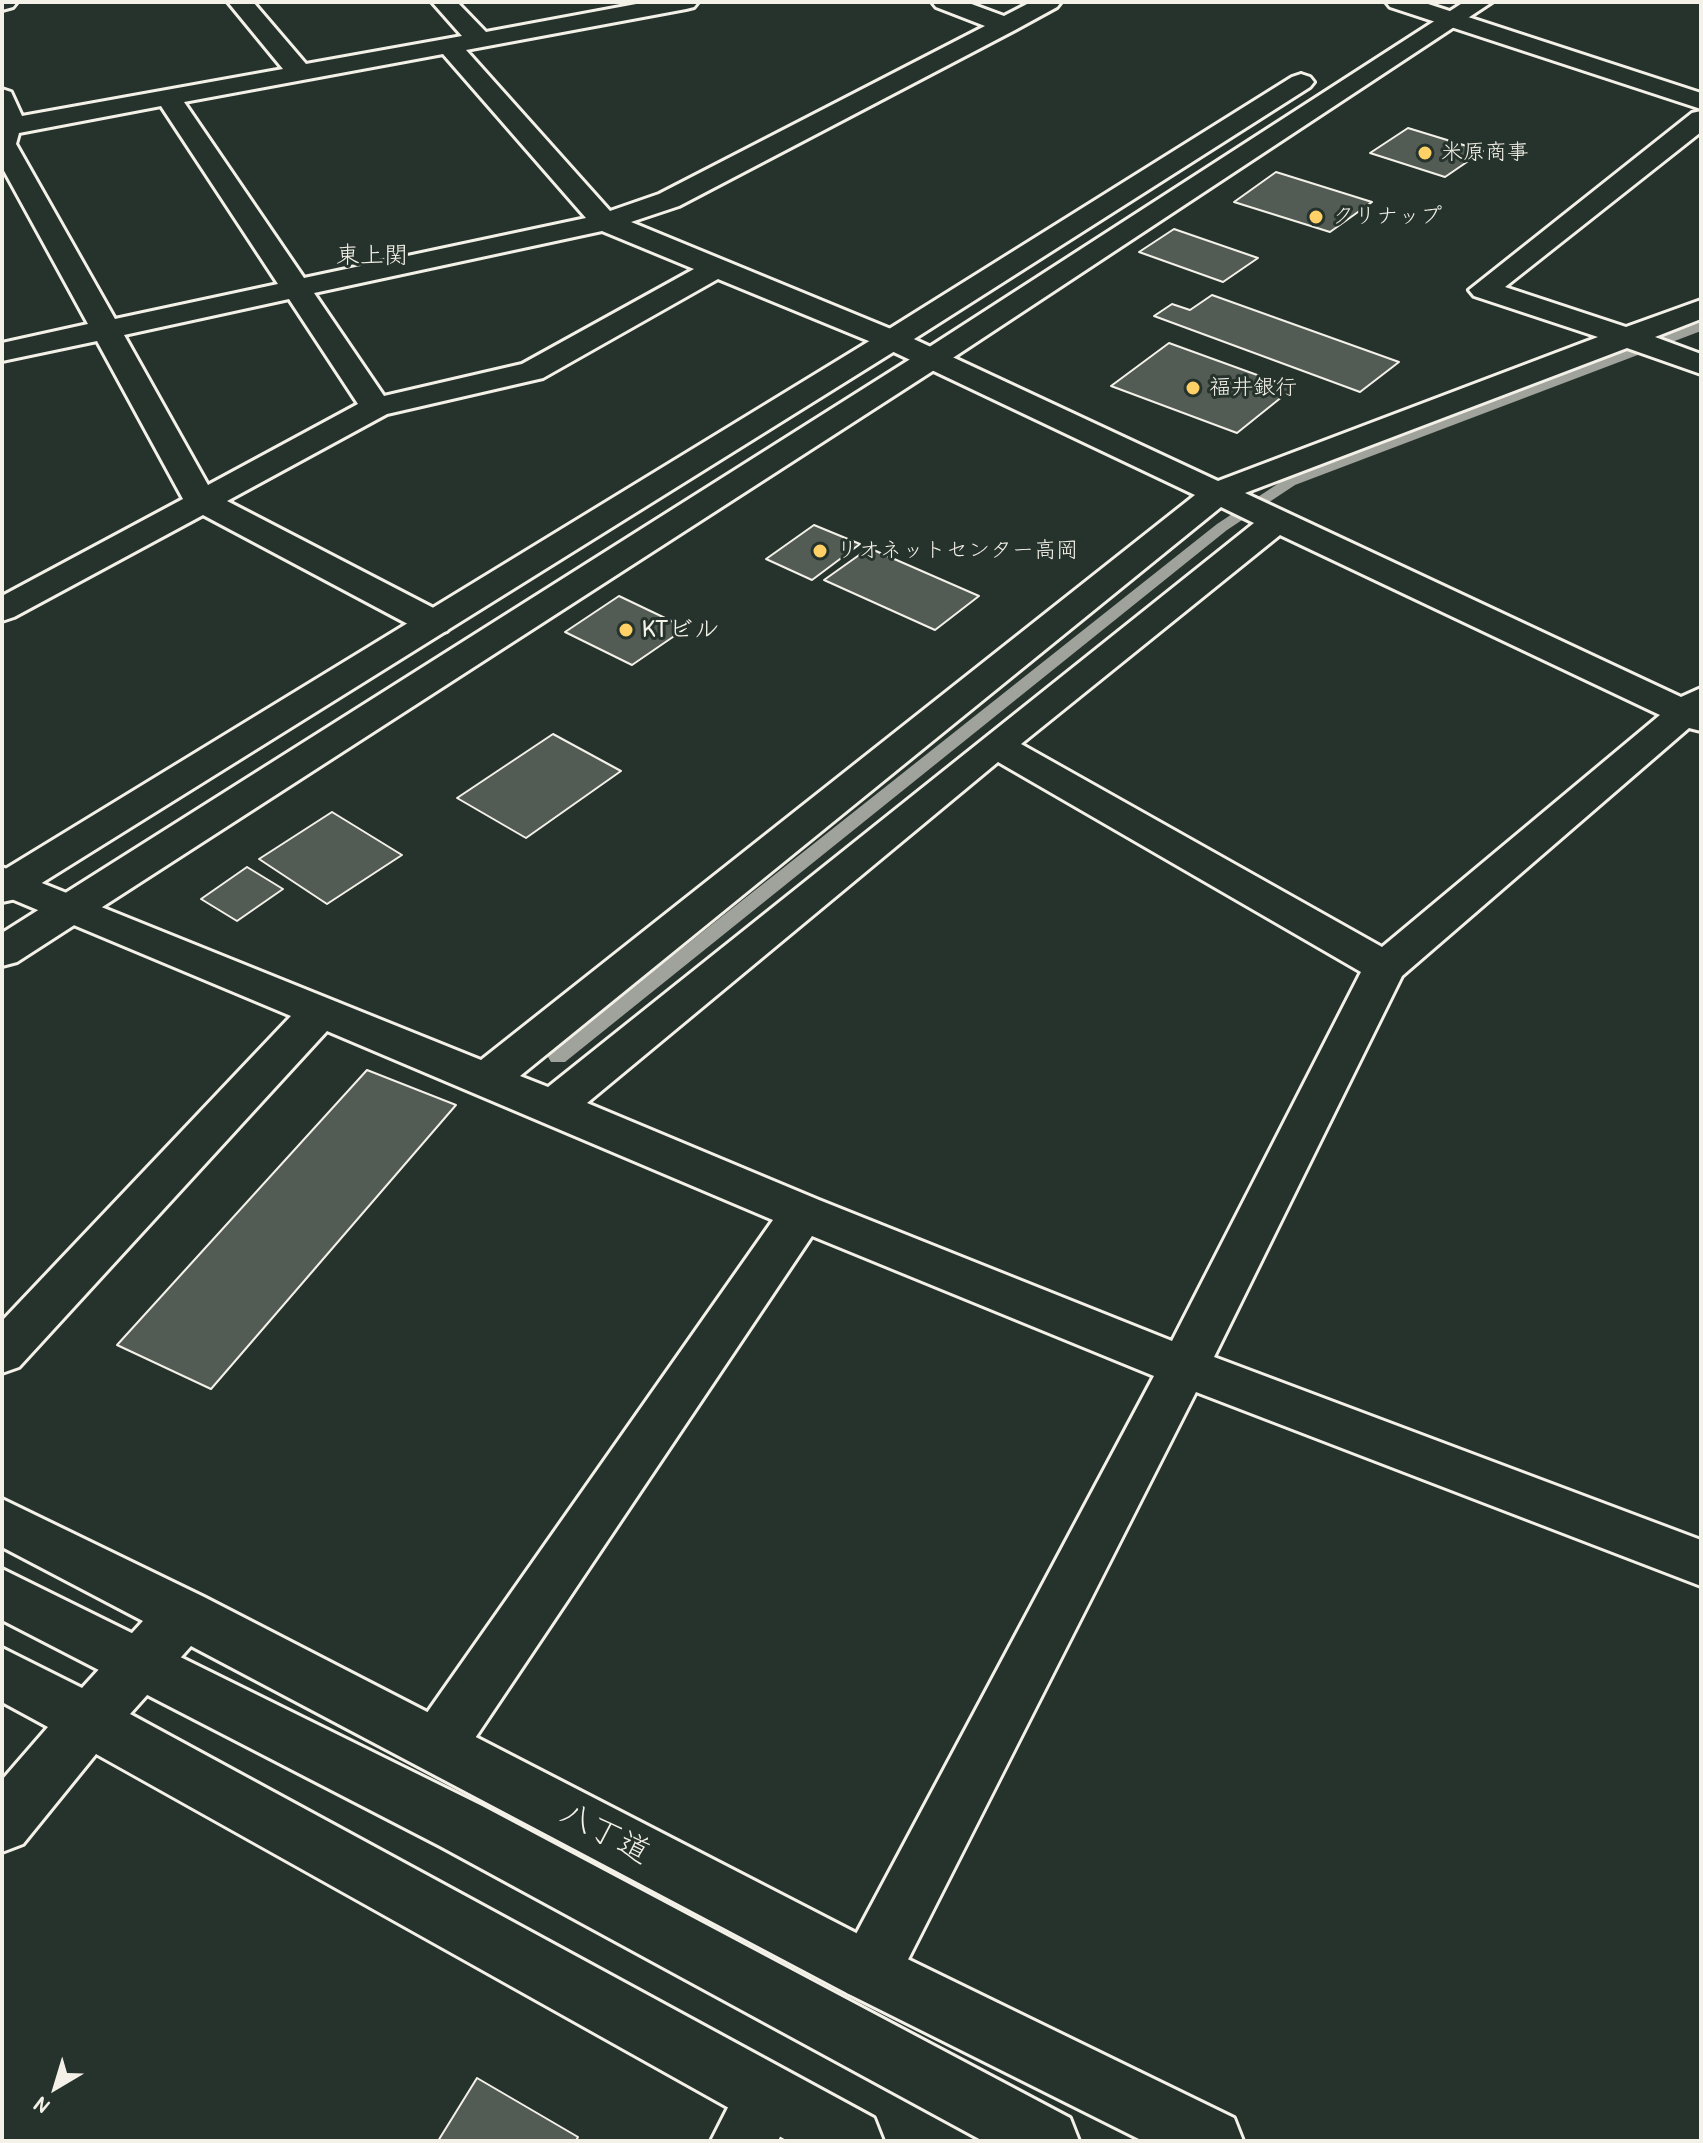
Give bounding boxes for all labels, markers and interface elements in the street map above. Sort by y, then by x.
place label: 米原商事 [1441,140,1529,166]
marker: 米原商事 [1416,144,1434,162]
place label: クリナップ [1332,204,1442,230]
marker: クリナップ [1307,208,1325,226]
district label: 東上関 [336,243,408,271]
place label: 福井銀行 [1209,375,1297,401]
marker: 福井銀行 [1184,379,1202,397]
place label: リオネットセンター高岡 [836,538,1078,564]
marker: リオネットセンター高岡 [811,542,829,560]
place label: KTビル [642,614,720,646]
marker: KTビル [617,621,635,639]
street label: 八丁道 [554,1795,656,1873]
north arrow [16,2047,96,2127]
text: N [27,2090,55,2121]

